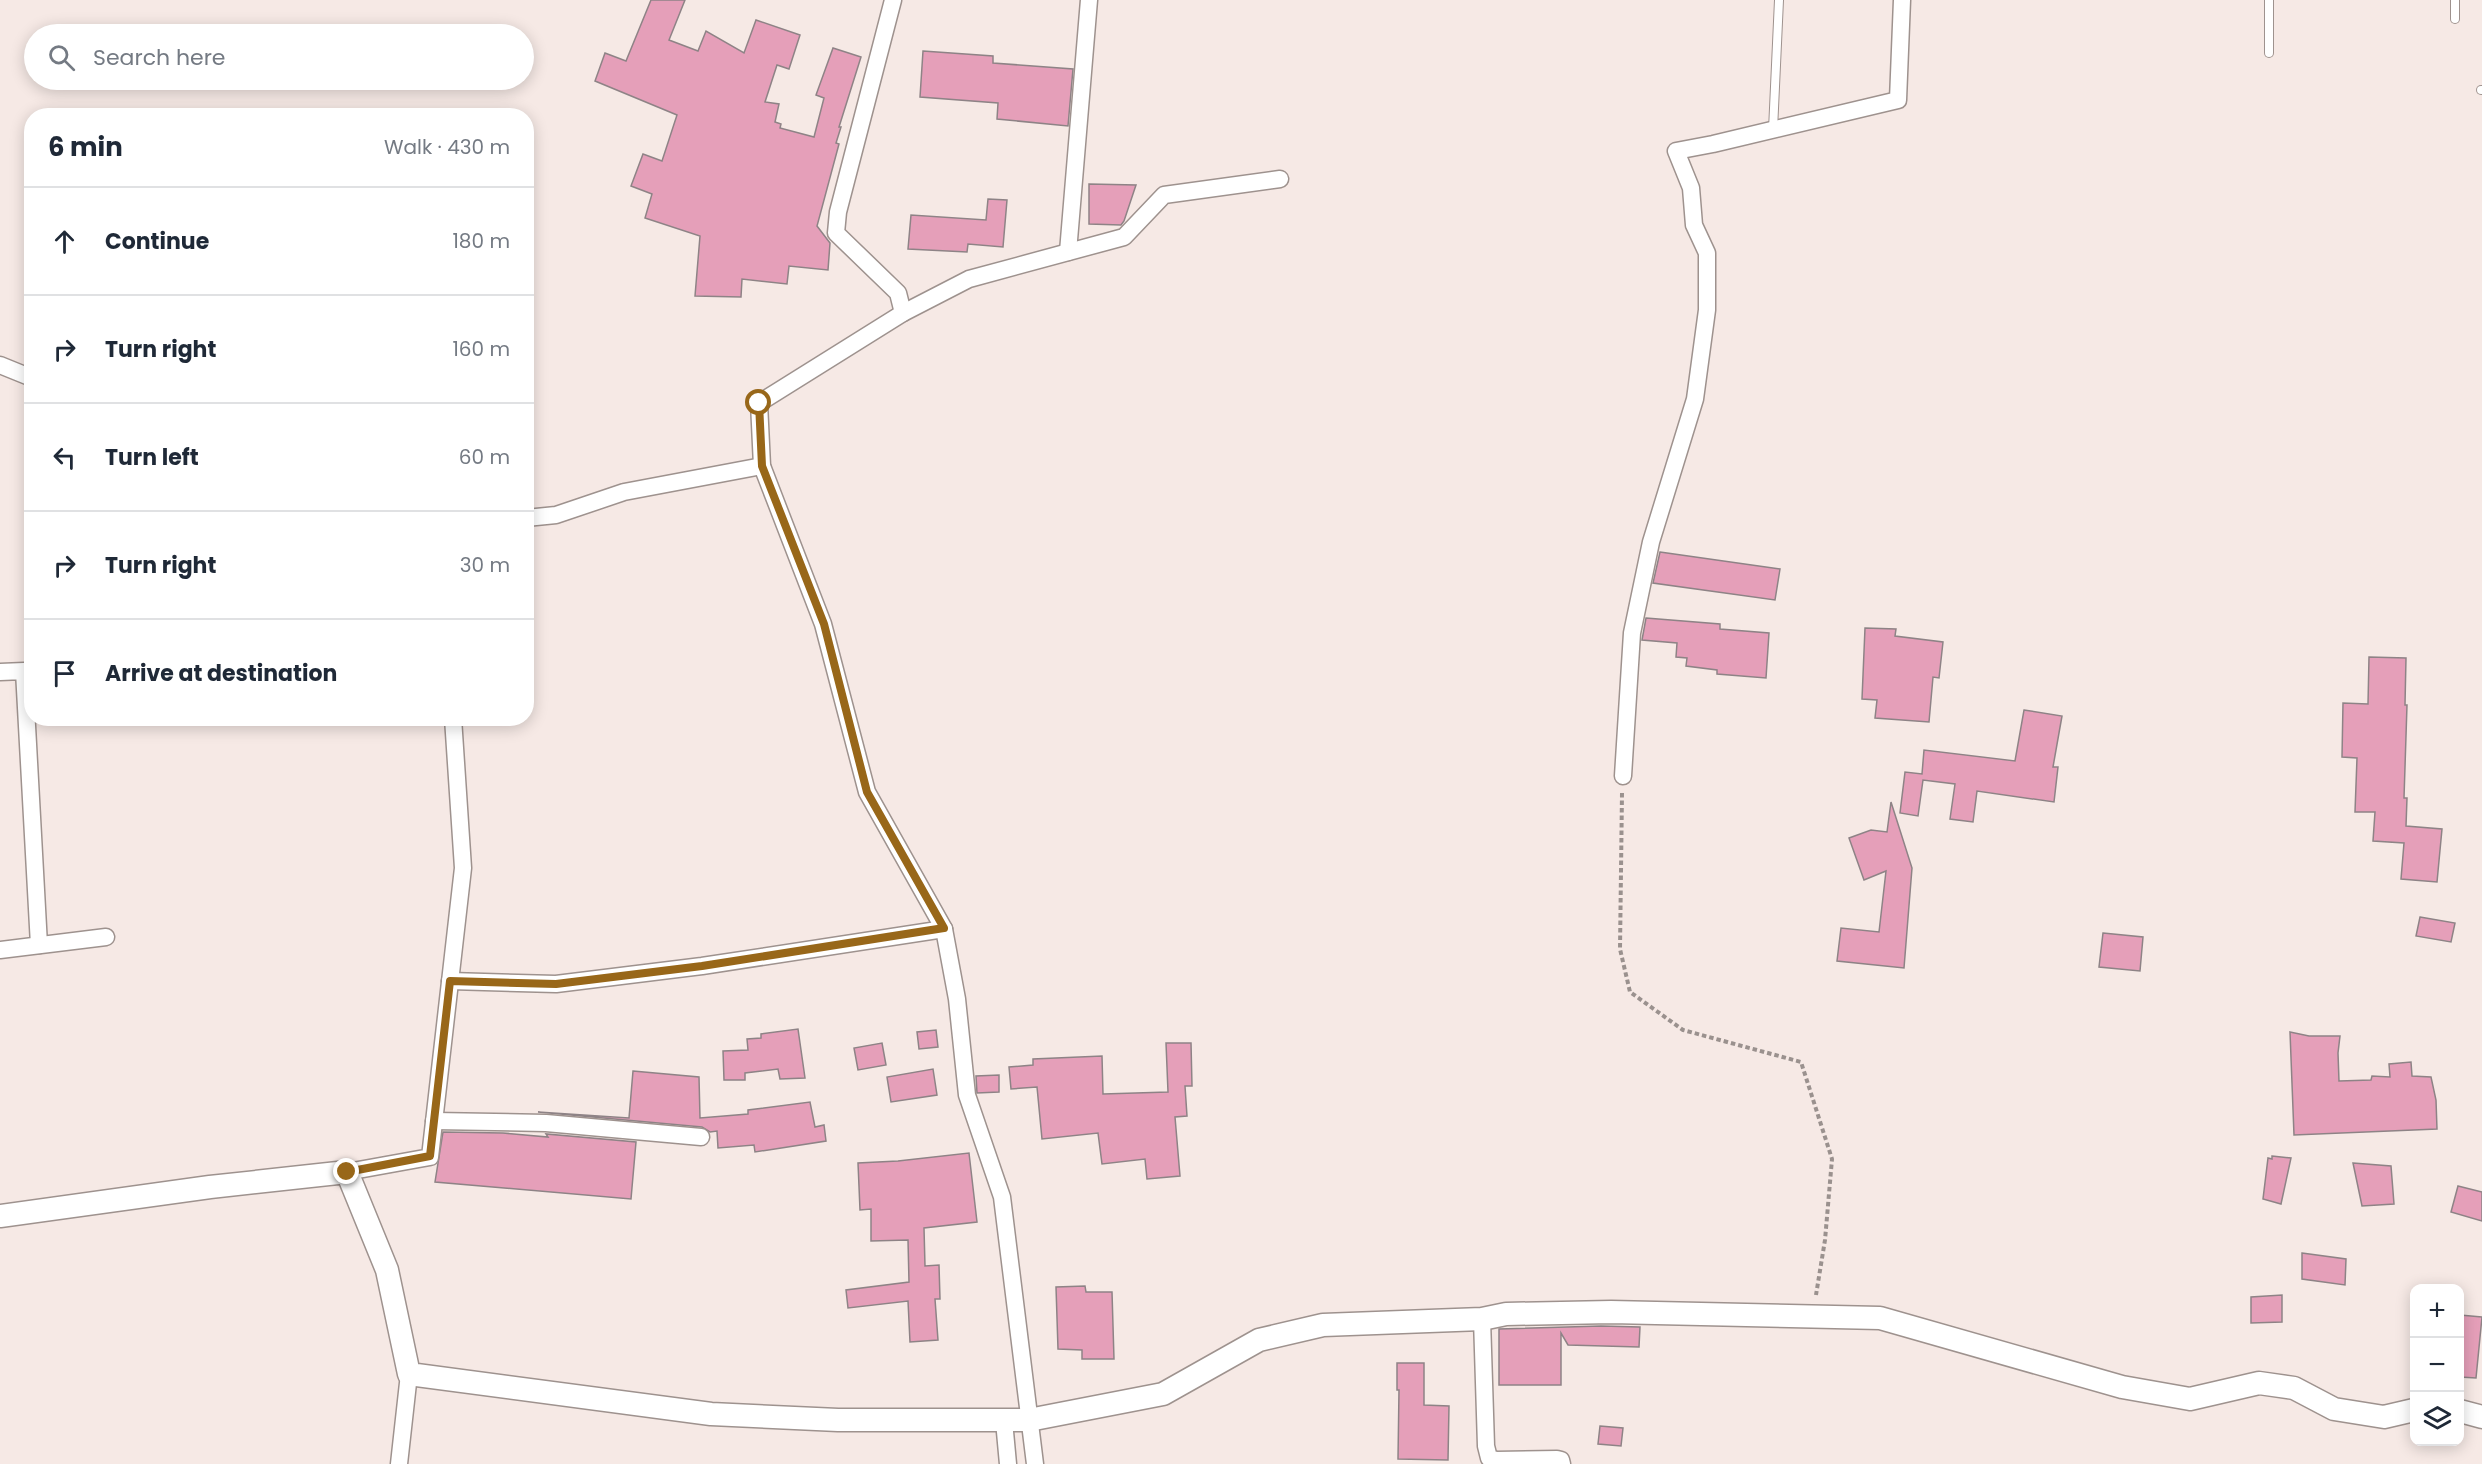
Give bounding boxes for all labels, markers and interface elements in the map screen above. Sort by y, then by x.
search box [24,24,534,90]
icon: search [45,41,78,74]
text: Search here [93,42,226,73]
text: 6 min [48,129,123,165]
text: Walk · 430 m [384,133,510,161]
icon: ahead [48,225,81,258]
text: Continue [105,226,209,257]
text: 180 m [452,227,510,255]
icon: right [48,333,81,366]
text: Turn right [105,334,216,365]
text: 160 m [452,335,510,363]
route start [745,389,771,415]
icon: left [48,441,81,474]
text: Turn left [105,442,199,473]
text: 60 m [459,443,510,471]
icon: right [48,549,81,582]
text: Turn right [105,550,216,581]
text: 30 m [460,551,510,579]
icon: arrive [48,657,81,690]
text: Arrive at destination [105,658,337,689]
route end [333,1158,359,1184]
map controls [2410,1284,2464,1446]
button: + [2410,1284,2464,1338]
button: − [2410,1338,2464,1392]
button: layers [2410,1392,2464,1446]

